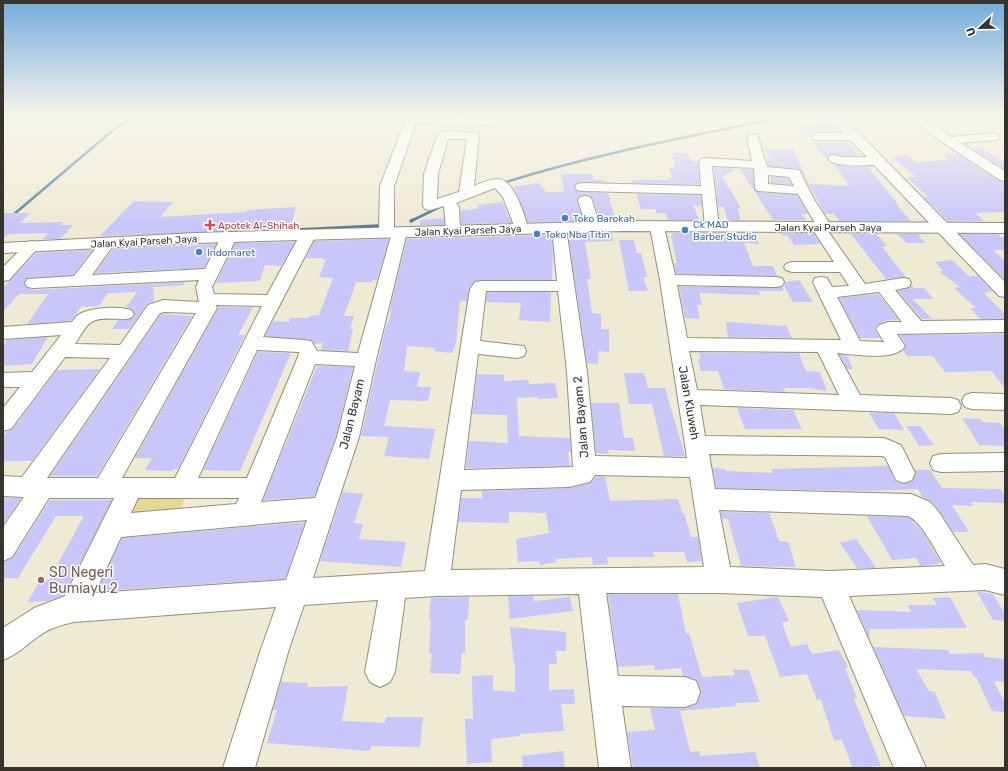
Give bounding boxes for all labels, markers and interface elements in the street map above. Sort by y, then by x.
north arrow [960,8,1000,48]
text: U [964,25,979,38]
marker: Toko Barokah [560,213,570,223]
place label: Toko Barokah [573,213,635,225]
place label: Ck'MAD Barber Studio [693,219,757,243]
marker: Apotek Al-Shihah [205,220,215,230]
place label: Apotek Al-Shihah [218,220,299,232]
street label: Jalan Kyai Parseh Jaya [775,222,881,234]
street label: Jalan Kyai Parseh Jaya [414,223,522,239]
marker: Ck'MAD Barber Studio [680,225,690,235]
marker: Toko Nba Titin [532,229,542,239]
place label: Toko Nba Titin [545,229,610,241]
street label: Jalan Kyai Parseh Jaya [90,233,198,251]
marker: Indomaret [194,247,204,257]
place label: Indomaret [207,247,255,259]
street label: Jalan Kluweh [676,365,702,441]
street label: Jalan Bayam 2 [570,375,592,459]
street label: Jalan Bayam [336,377,368,451]
place label: SD Negeri Bumiayu 2 [49,564,118,597]
marker: SD Negeri Bumiayu 2 [36,575,46,585]

